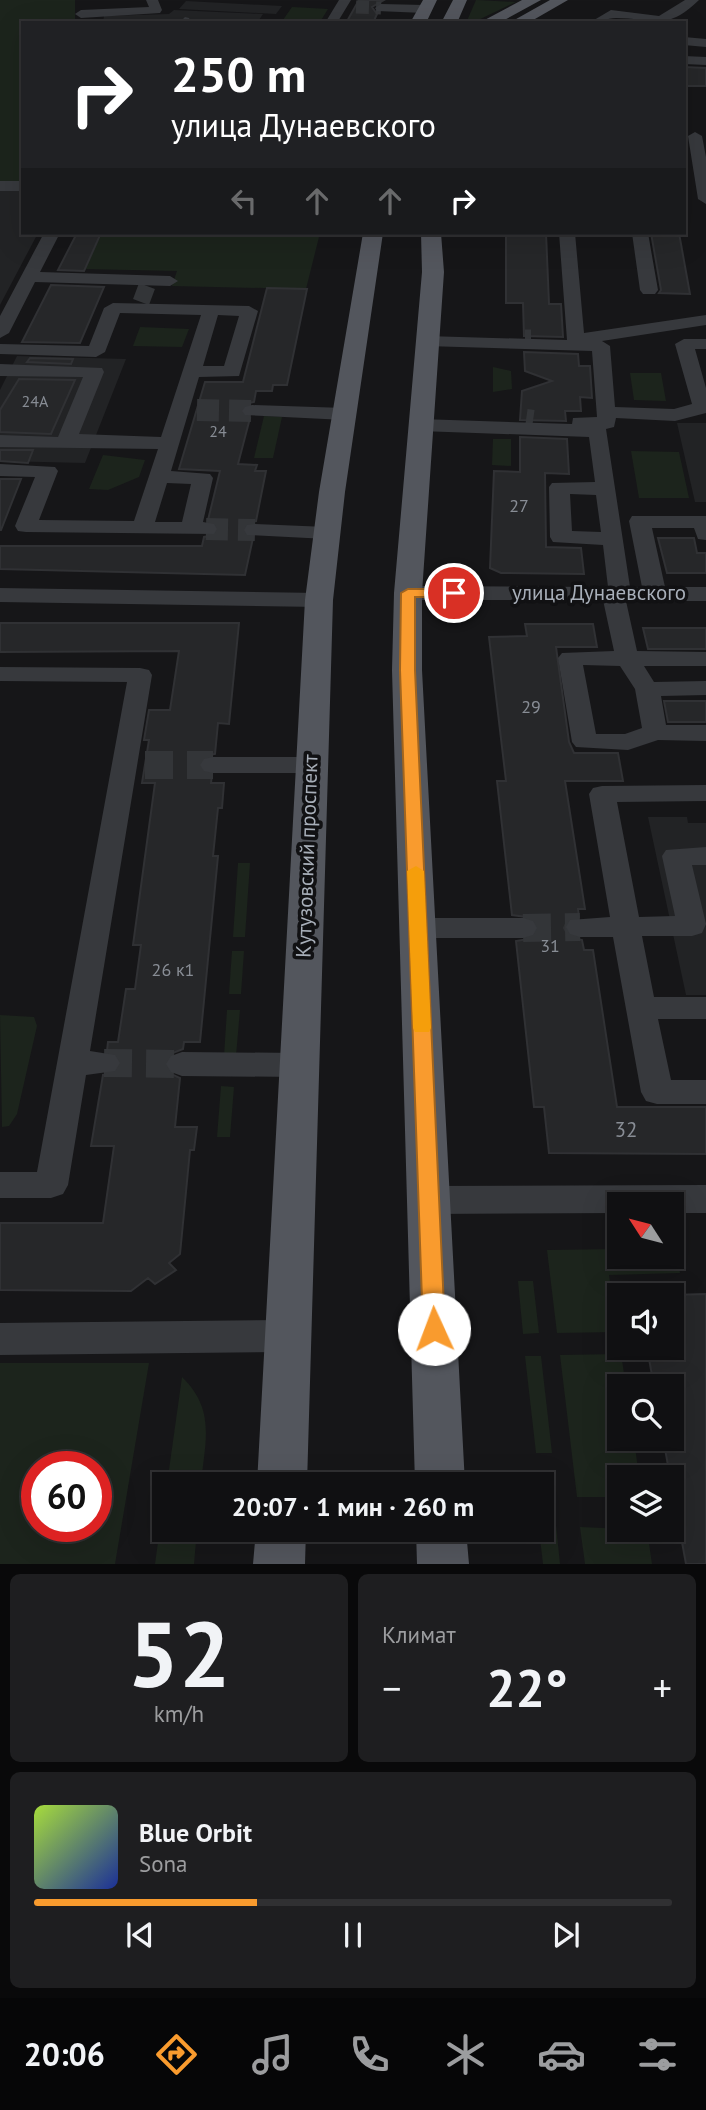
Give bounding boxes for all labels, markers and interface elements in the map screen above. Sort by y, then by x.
text: 250 m [171,42,306,106]
icon: right [56,49,147,140]
text: улица Дунаевского [171,104,436,146]
icon: left [225,182,263,220]
icon: ahead [298,182,336,220]
icon: ahead [371,182,409,220]
icon: right [444,182,482,220]
house number: 24А [22,391,49,411]
house number: 24 [209,421,227,441]
house number: 27 [509,494,529,517]
pin [424,563,484,623]
icon: arrive [435,574,473,612]
street label: улица Дунаевского [512,579,686,606]
house number: 29 [521,695,541,718]
street label: Кутузовский проспект [289,753,324,958]
house number: 31 [540,934,560,957]
house number: 26 к1 [152,958,194,981]
house number: 32 [615,1116,637,1143]
north arrow [607,1192,684,1269]
map controls [607,1192,684,1542]
button: sound [607,1283,684,1360]
position arrow [397,1292,471,1366]
button: search [607,1374,684,1451]
speed limit sign: 60 [21,1451,112,1542]
button: layers [607,1465,684,1542]
text: 20:07 · 1 мин · 260 m [232,1490,474,1523]
text: 52 [127,1594,231,1712]
text: Климат [382,1620,456,1649]
text: 22° [486,1654,568,1721]
text: − [382,1663,401,1712]
text: + [653,1663,672,1712]
text: km/h [154,1699,204,1728]
text: Blue Orbit [139,1816,252,1849]
text: Sona [139,1849,188,1878]
icon: previous [121,1916,159,1954]
icon: pause [334,1916,372,1954]
icon: next [547,1916,585,1954]
icon: directions [152,2030,201,2079]
icon: music [248,2030,297,2079]
icon: phone [345,2030,394,2079]
icon: climate [441,2030,490,2079]
icon: car [537,2030,586,2079]
icon: filters [633,2030,682,2079]
text: 20:06 [24,2033,105,2075]

